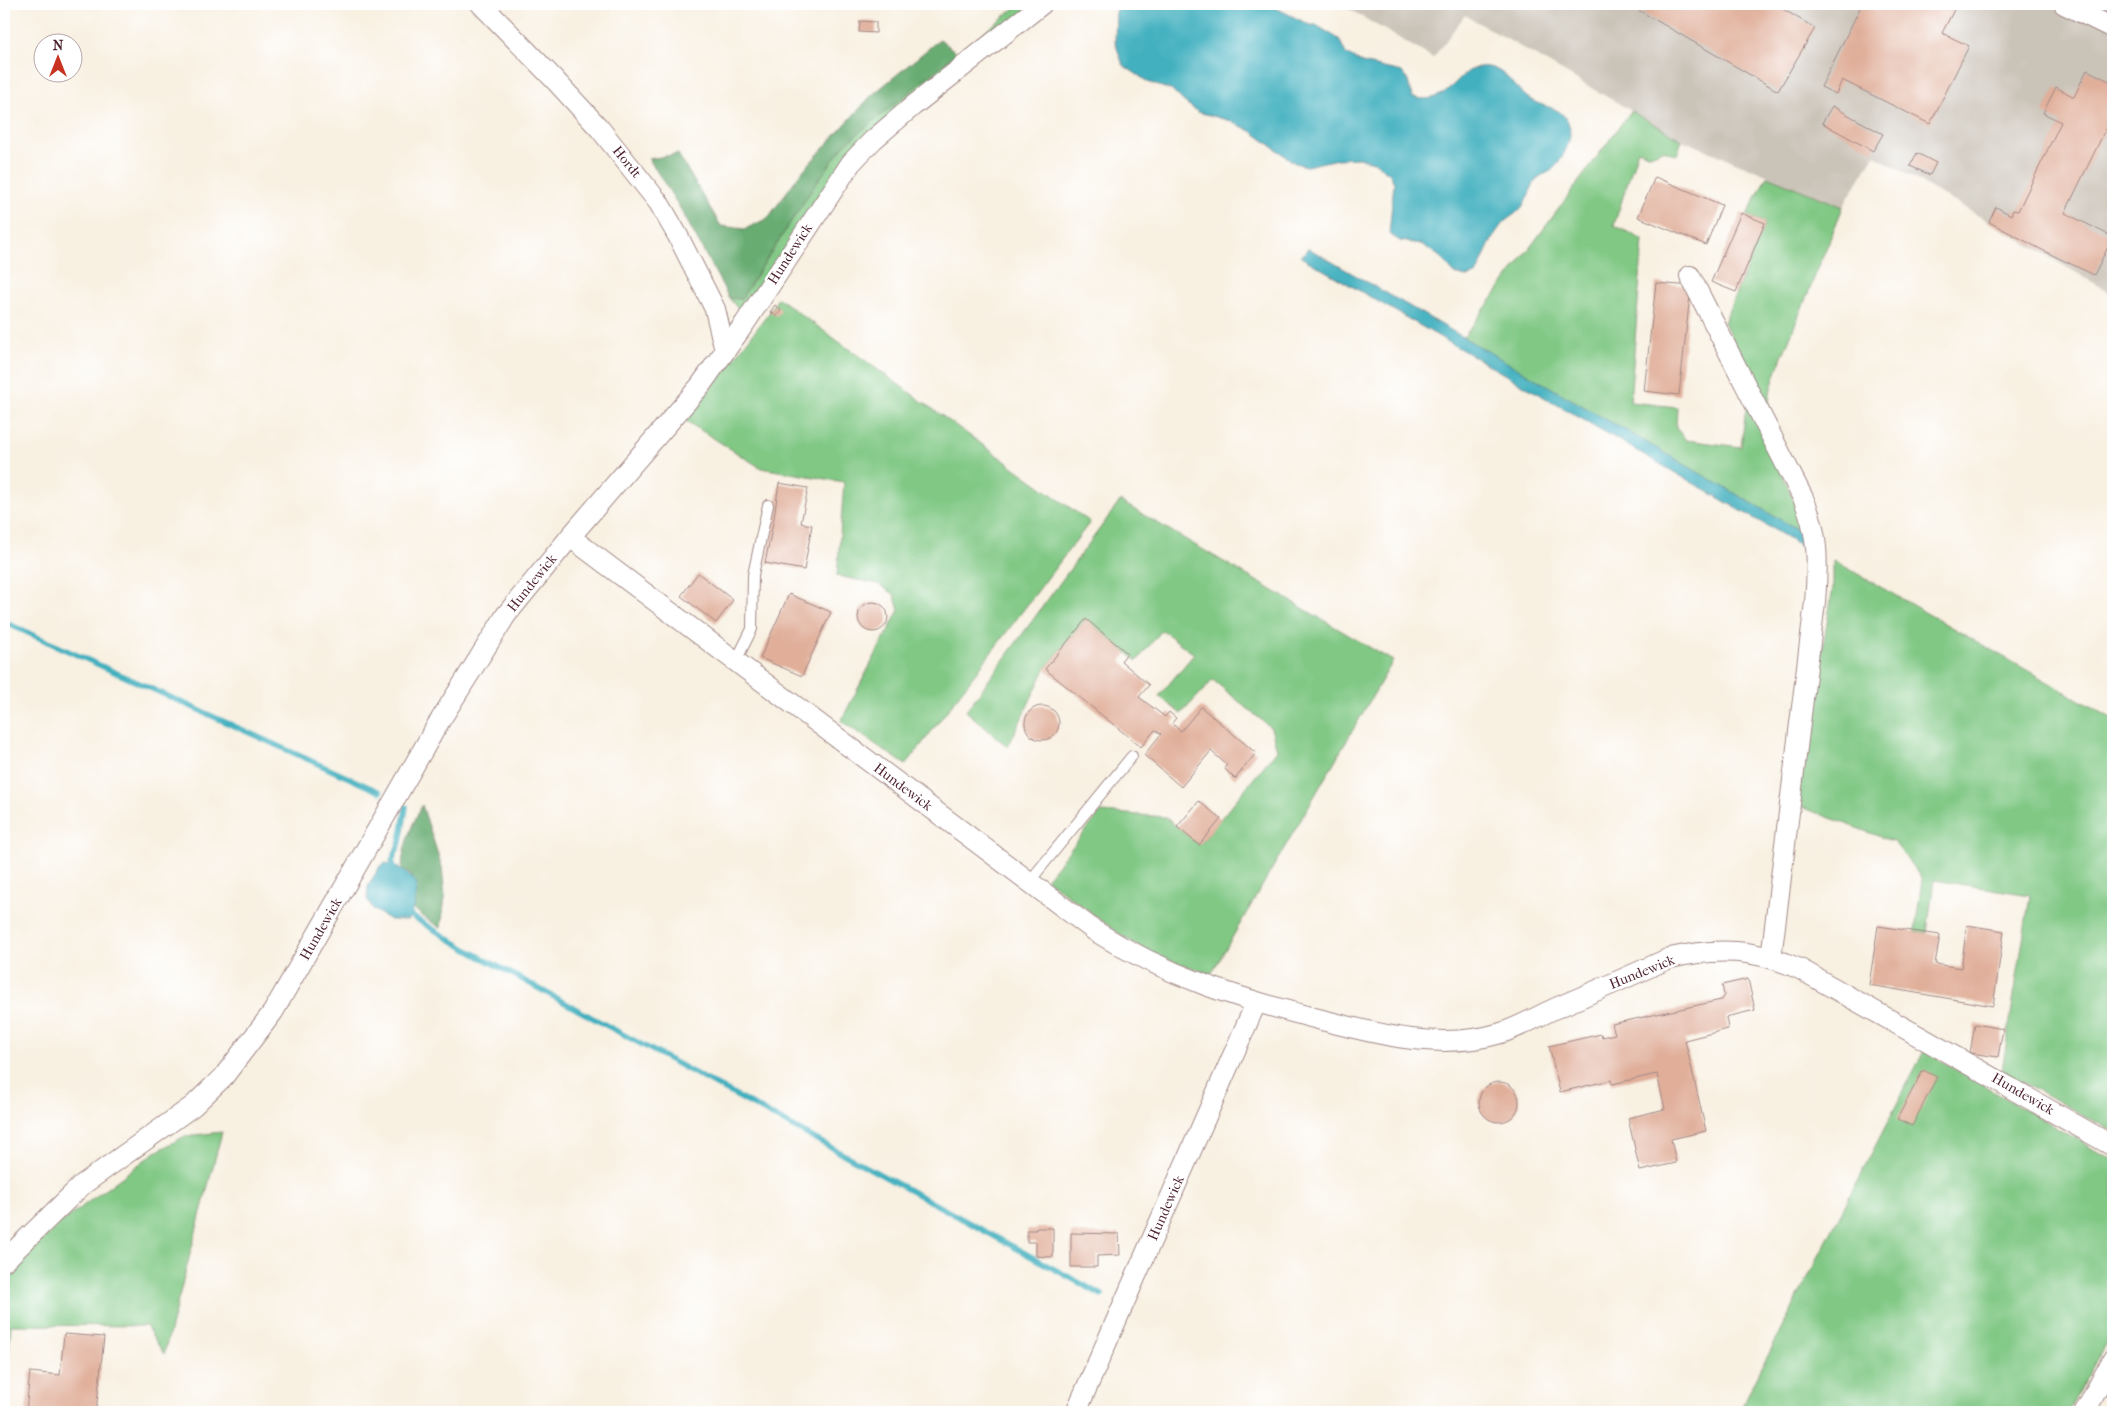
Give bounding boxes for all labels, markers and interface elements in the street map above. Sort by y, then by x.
north arrow [32,32,82,82]
text: N [53,37,64,54]
street label: Hordt [609,143,645,181]
street label: Hundewick [764,220,816,288]
street label: Hundewick [504,550,561,615]
street label: Hundewick [870,759,936,815]
street label: Hundewick [296,894,346,963]
street label: Hundewick [1607,951,1678,993]
street label: Hundewick [1989,1069,2058,1119]
street label: Hundewick [1144,1172,1188,1243]

